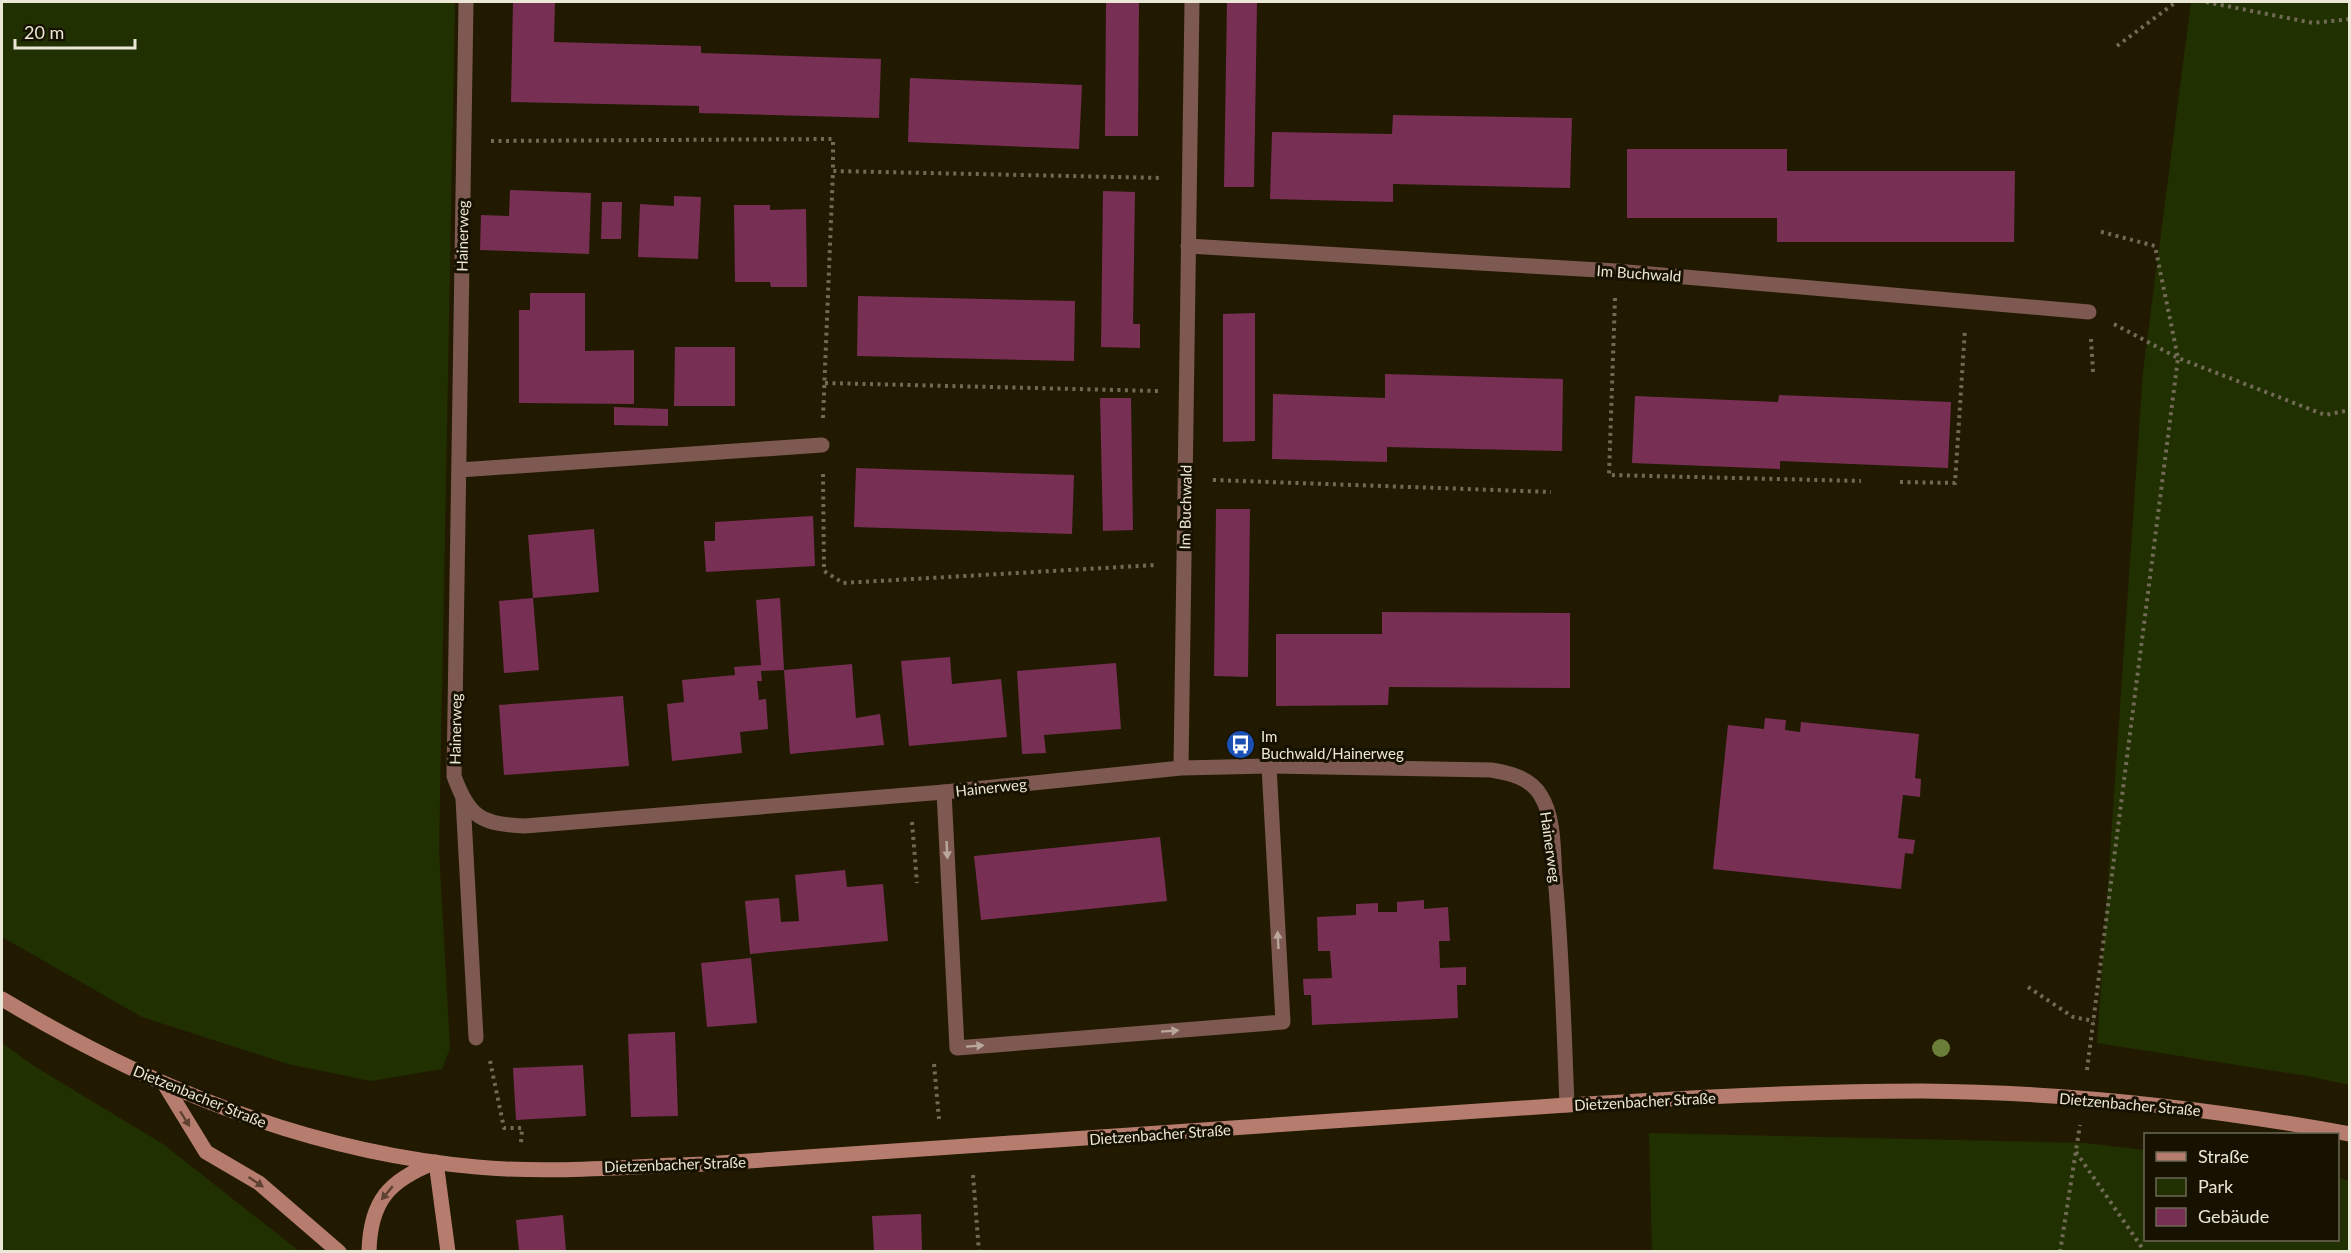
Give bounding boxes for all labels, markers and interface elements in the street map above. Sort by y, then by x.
scale bar [15,12,135,50]
text: 20 m [24,21,64,43]
street label: Hainerweg [452,200,472,272]
street label: Im Buchwald [1596,261,1682,285]
street label: Im Buchwald [1175,464,1195,550]
street label: Hainerweg [445,693,465,765]
place label: Im Buchwald/Hainerweg [1261,727,1404,762]
bus stop icon: Im Buchwald/Hainerweg [1224,729,1256,761]
street label: Hainerweg [955,774,1028,800]
street label: Hainerweg [1537,810,1565,884]
one-way arrow [943,841,952,860]
one-way arrow [1274,931,1283,950]
one-way arrow [1160,1026,1179,1036]
one-way arrow [966,1041,985,1051]
street label: Dietzenbacher Straße [131,1061,269,1131]
street label: Dietzenbacher Straße [1574,1088,1716,1114]
street label: Dietzenbacher Straße [2059,1089,2202,1119]
one-way arrow [180,1111,191,1127]
street label: Dietzenbacher Straße [1089,1120,1231,1148]
legend [2144,1133,2339,1241]
text: Straße [2198,1145,2249,1167]
street label: Dietzenbacher Straße [604,1153,746,1175]
text: Park [2198,1175,2234,1197]
one-way arrow [247,1176,263,1188]
one-way arrow [381,1185,394,1201]
text: Gebäude [2198,1205,2269,1227]

